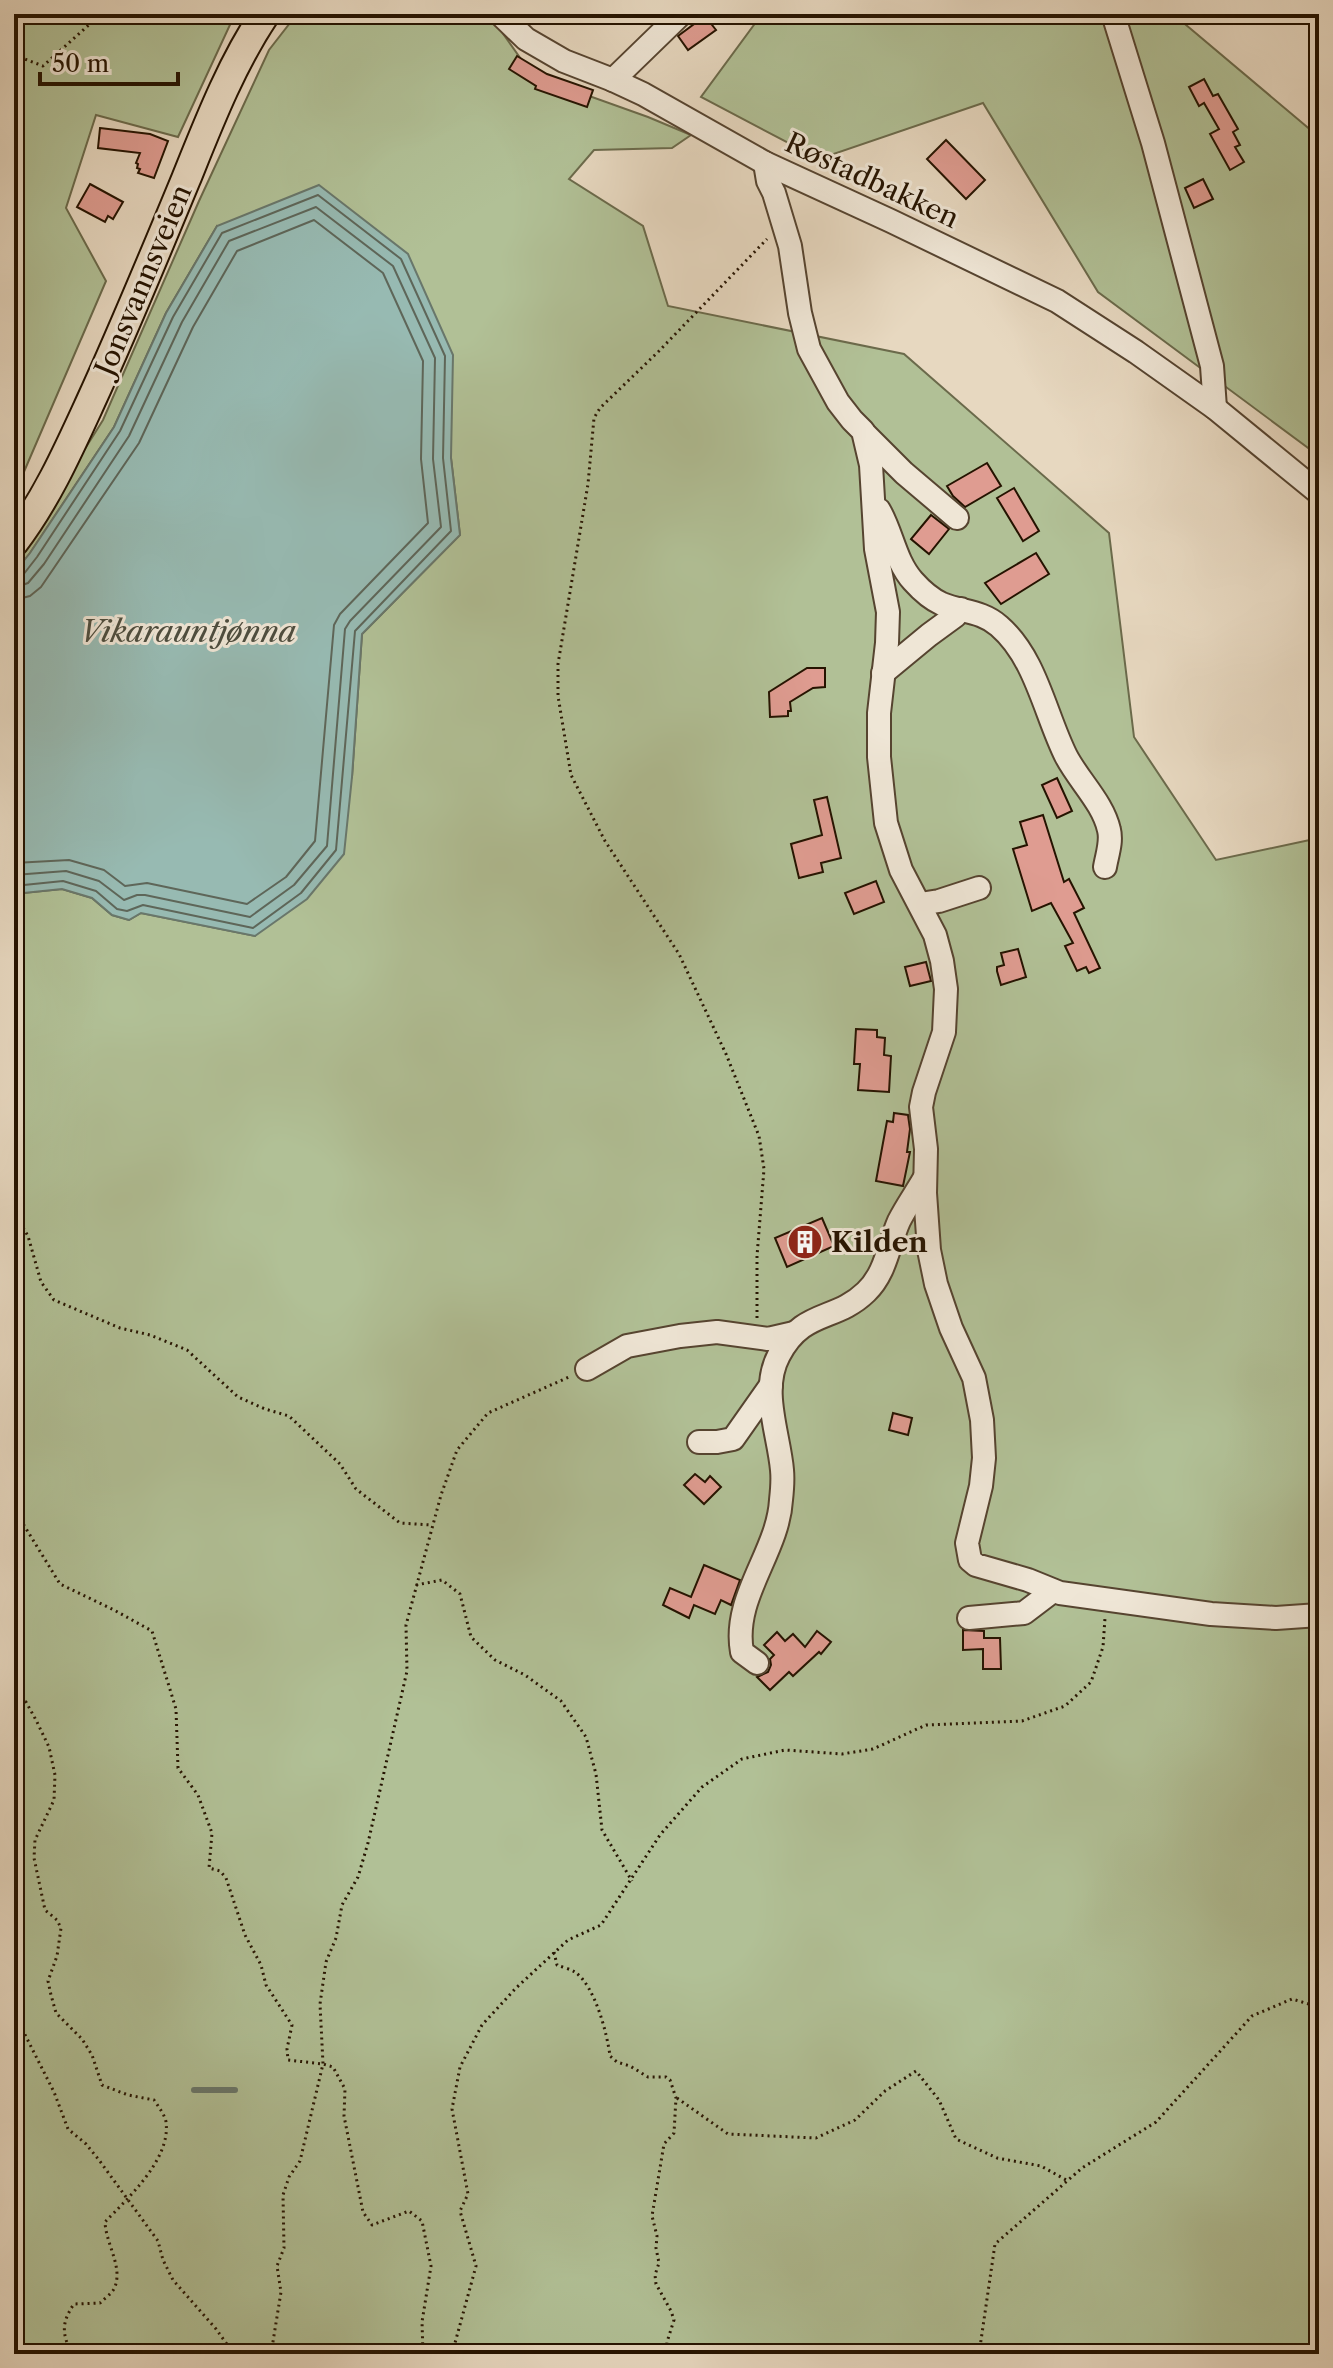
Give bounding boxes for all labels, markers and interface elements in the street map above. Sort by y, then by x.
scale bar [40,36,178,86]
text: 50 m [52,49,109,78]
street label: Røstadbakken [780,125,964,235]
street label: Jonsvannsveien [86,179,199,384]
water label: Vikarauntjønna [80,613,296,650]
building icon: Kilden [786,1223,824,1261]
place label: Kilden [831,1225,928,1259]

